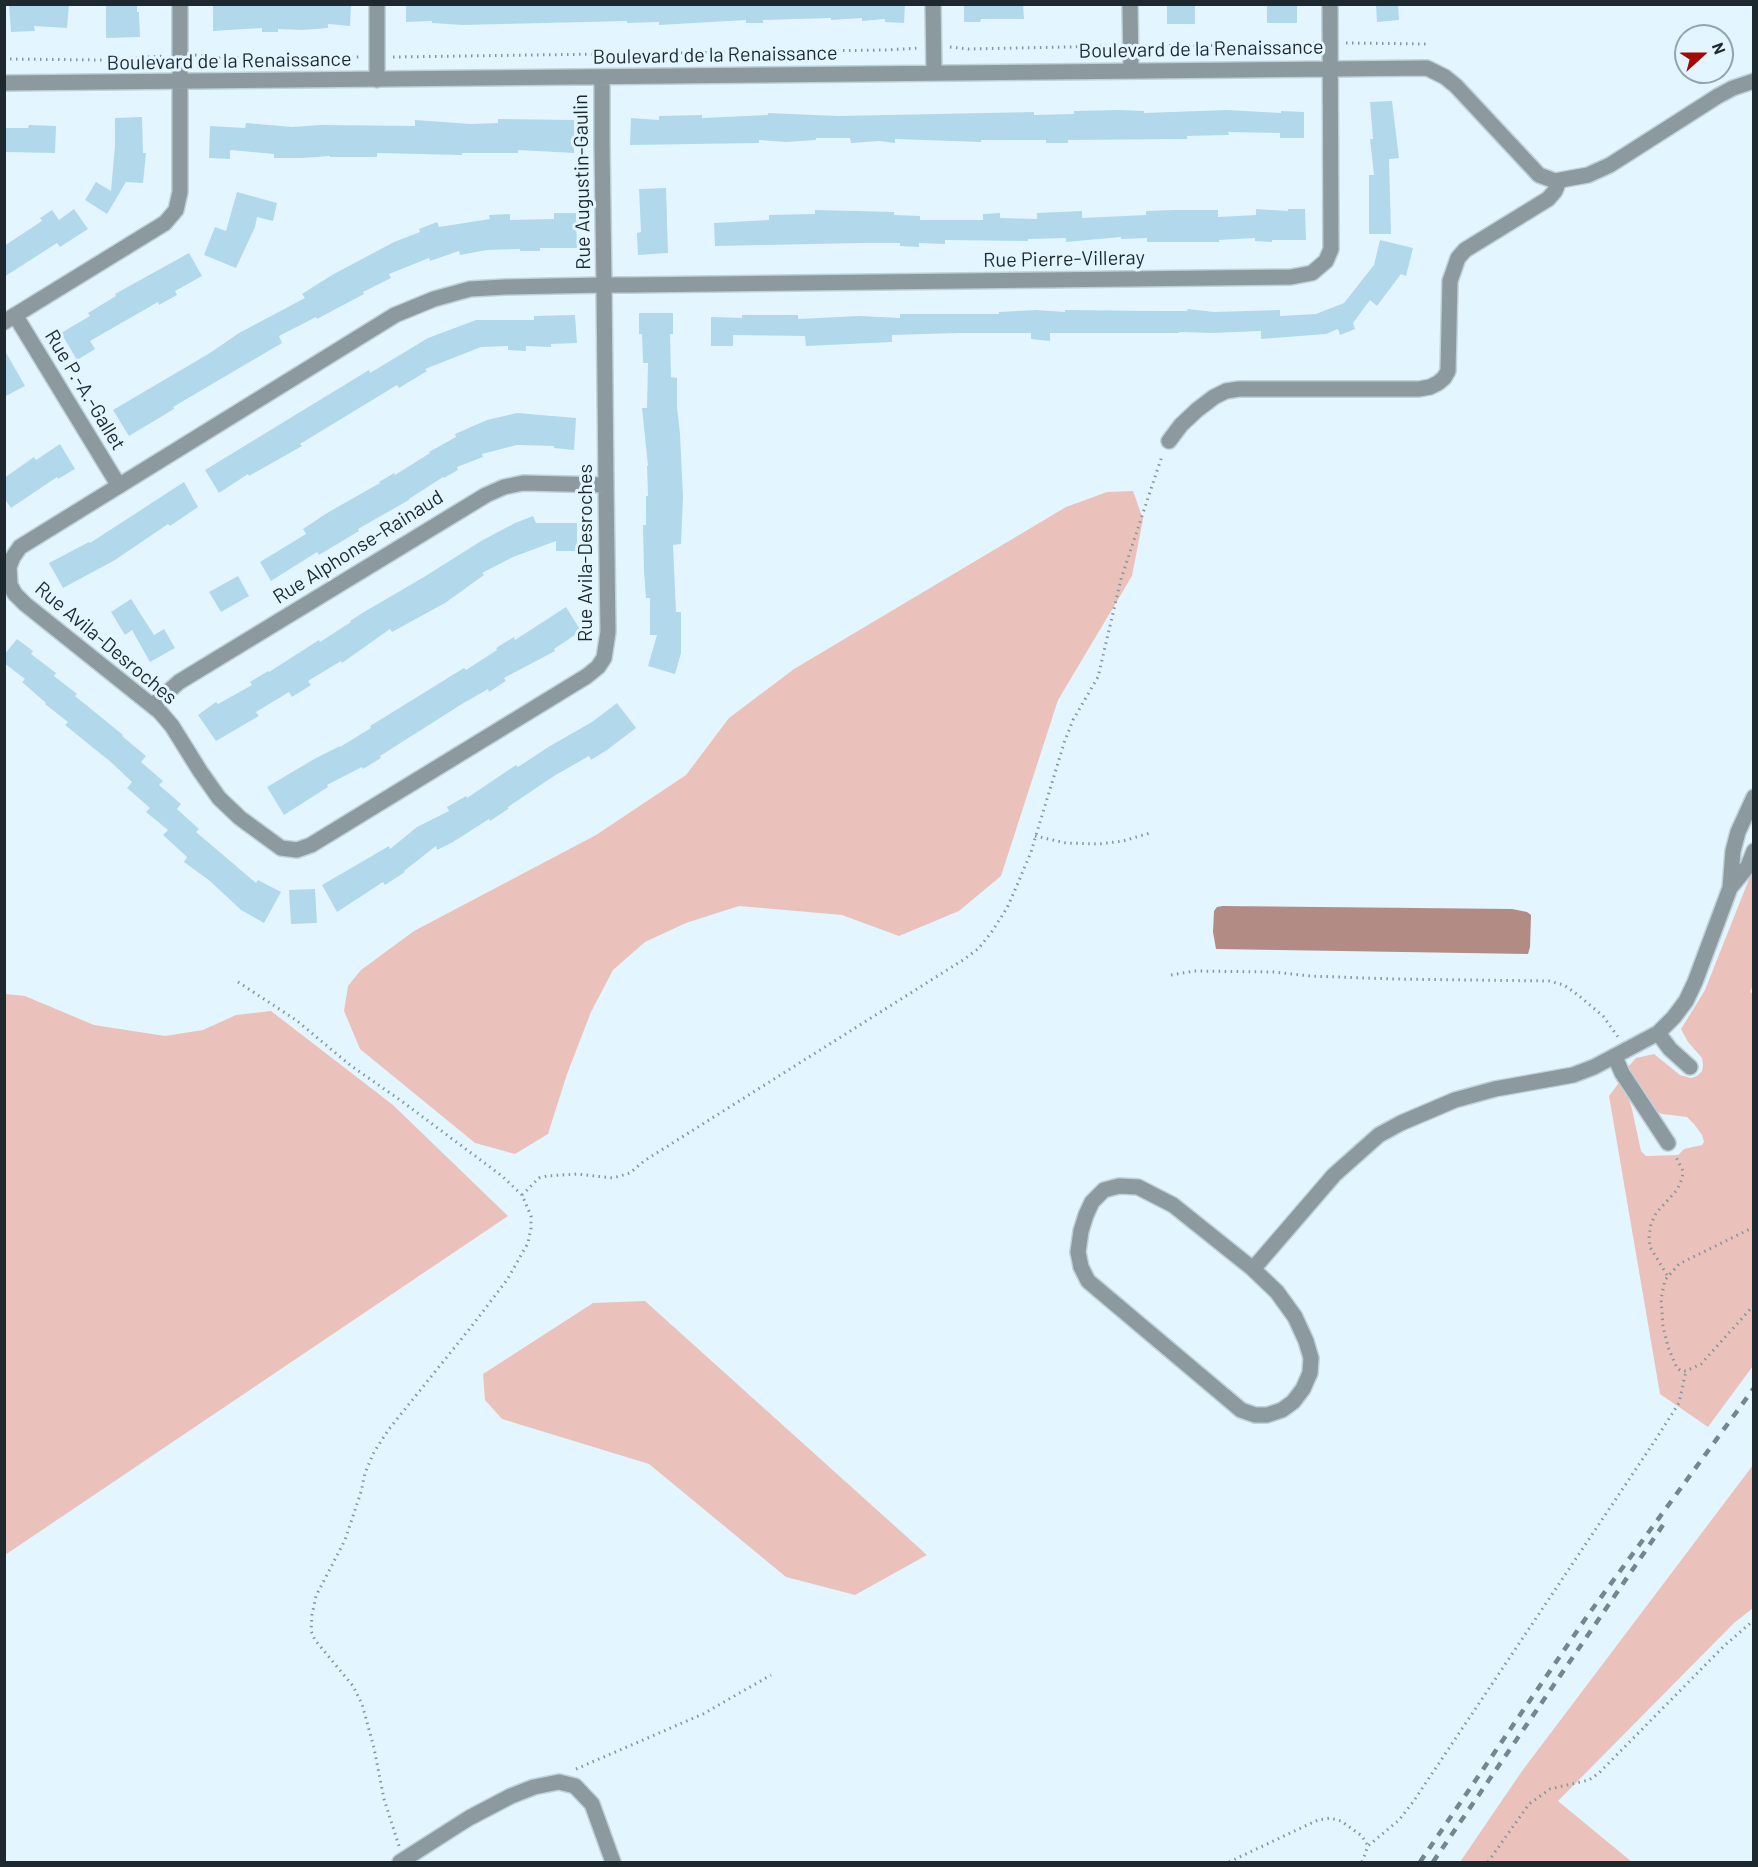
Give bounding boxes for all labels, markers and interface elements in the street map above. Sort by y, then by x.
north arrow [1674,24,1734,84]
street label: Boulevard de la Renaissance [1078,35,1324,63]
text: N [1709,40,1730,56]
street label: Boulevard de la Renaissance [592,41,838,69]
street label: Boulevard de la Renaissance [106,47,352,75]
street label: Rue Augustin-Gaulin [568,94,596,270]
street label: Rue Pierre-Villeray [983,246,1145,272]
street label: Rue P.-A.-Gallet [40,325,130,455]
street label: Rue Avila-Desroches [573,464,597,642]
street label: Rue Alphonse-Rainaud [269,485,447,609]
street label: Rue Avila-Desroches [30,577,182,709]

